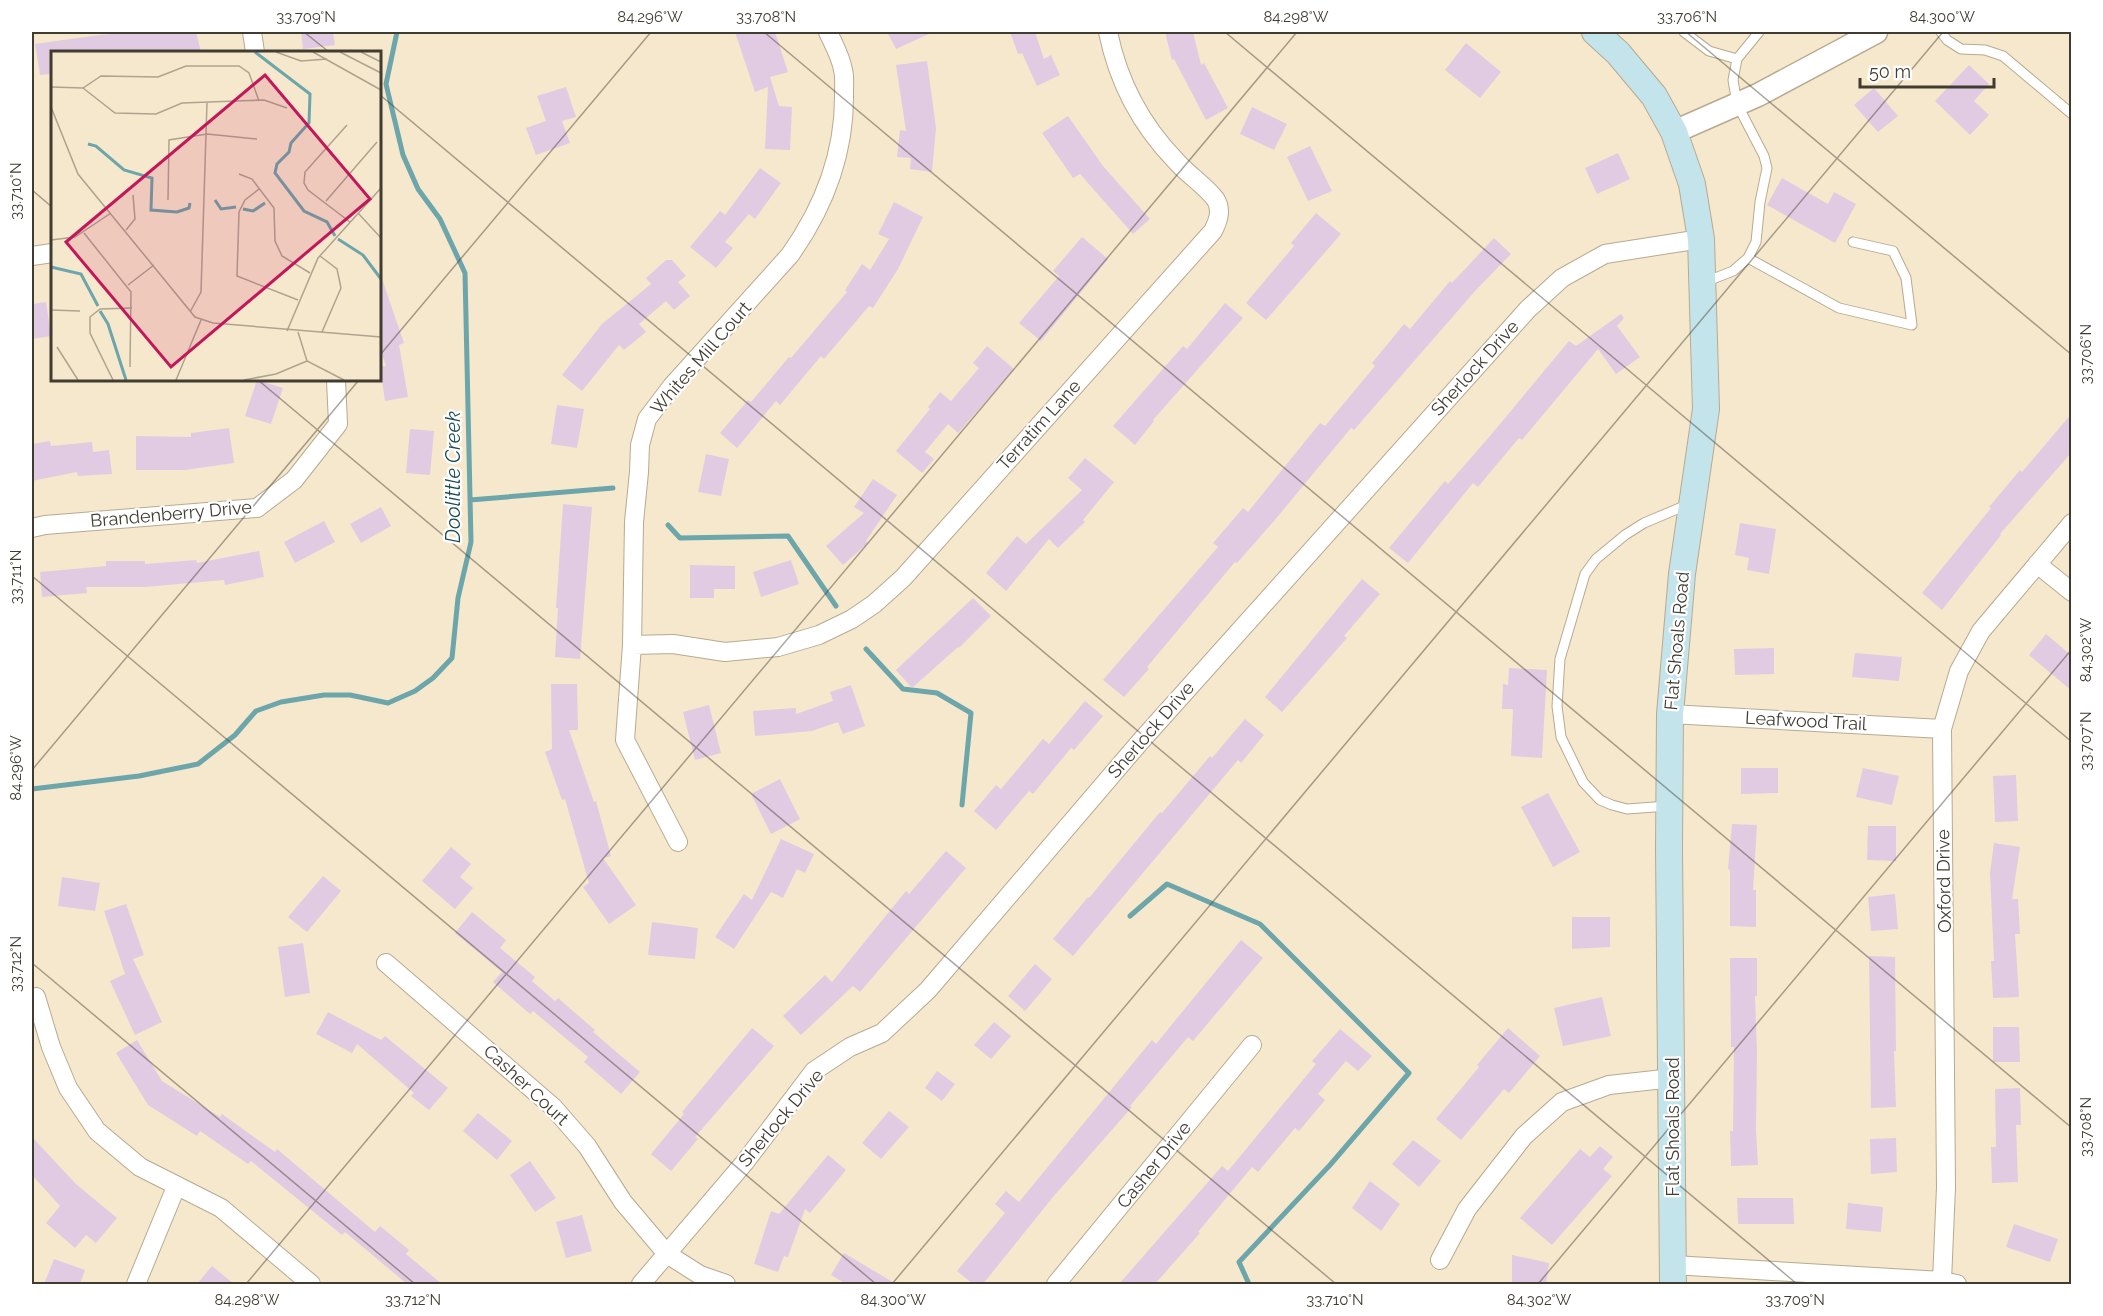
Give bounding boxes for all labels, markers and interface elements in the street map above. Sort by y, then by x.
text: 33.709°N [276,8,336,26]
text: 84.296°W [617,8,683,26]
text: 33.708°N [736,8,796,26]
text: 84.298°W [1263,8,1329,26]
text: 33.706°N [1657,8,1717,26]
text: 84.300°W [1909,8,1975,26]
inset map [51,51,381,381]
scale bar [1860,51,1994,89]
text: 50 m [1869,61,1911,82]
text: 33.710°N [7,162,25,220]
street label: Whites Mill Court [646,297,755,418]
street label: Sherlock Drive [1426,315,1523,420]
text: 33.706°N [2077,324,2095,384]
street label: Terratim Lane [993,375,1085,474]
water label: Doolittle Creek [441,411,465,543]
street label: Brandenberry Drive [89,496,253,531]
text: 33.711°N [7,550,25,604]
street label: Flat Shoals Road [1660,571,1693,711]
text: 84.302°W [2077,617,2095,682]
street label: Sherlock Drive [1103,677,1198,782]
street label: Leafwood Trail [1745,707,1867,734]
text: 33.707°N [2077,711,2095,771]
text: 84.296°W [7,735,25,801]
street label: Oxford Drive [1932,829,1955,933]
text: 33.712°N [7,936,25,992]
street label: Casher Court [480,1040,573,1129]
street label: Flat Shoals Road [1662,1057,1683,1197]
street label: Sherlock Drive [734,1064,828,1171]
text: 33.708°N [2077,1097,2095,1157]
street label: Casher Drive [1112,1117,1195,1212]
text: 84.298°W [214,1291,280,1309]
text: 33.712°N [385,1291,441,1309]
text: 84.300°W [860,1291,926,1309]
text: 33.710°N [1306,1291,1364,1309]
text: 84.302°W [1507,1291,1572,1309]
text: 33.709°N [1765,1291,1825,1309]

